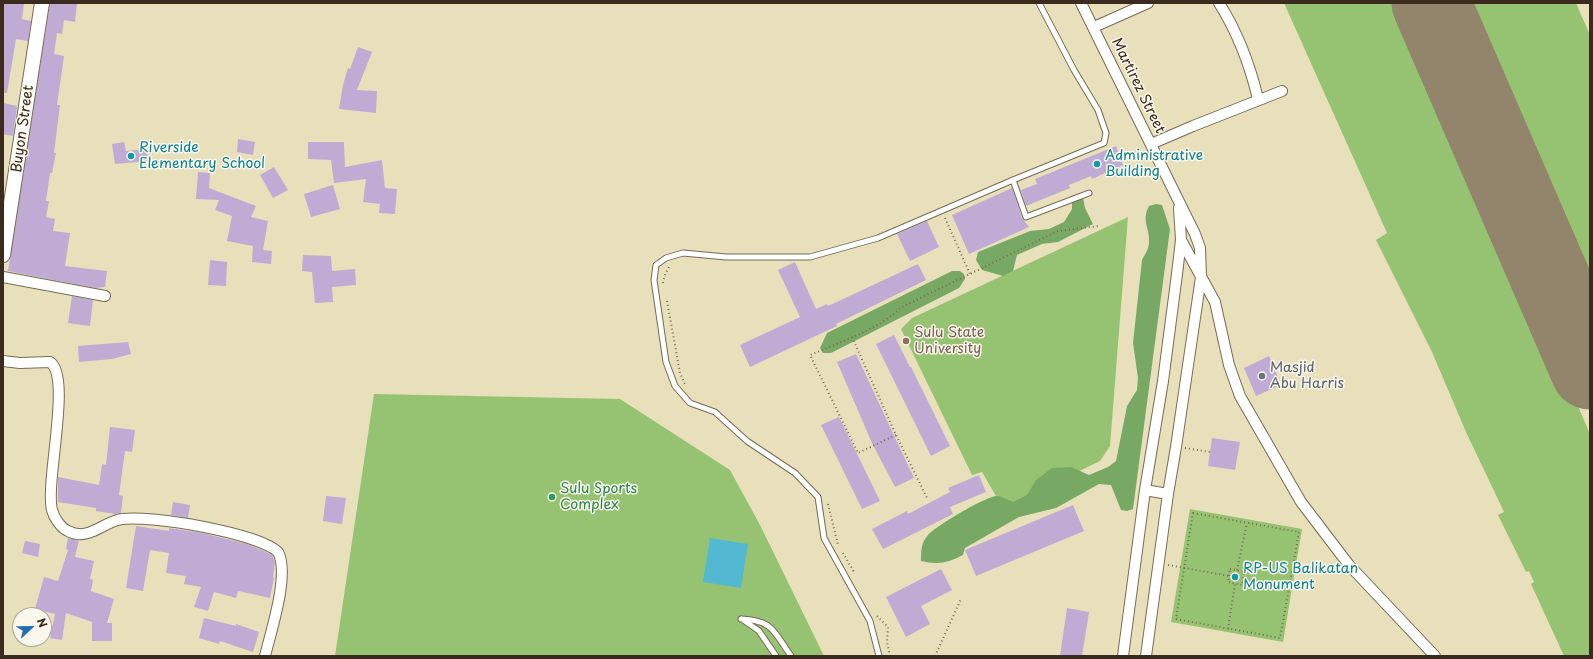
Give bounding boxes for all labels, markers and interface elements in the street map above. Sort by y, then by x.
street label: Martirez Street [1108,36,1168,136]
street label: Buyon Street [9,84,37,174]
place label: Riverside Elementary School [139,140,265,172]
place label: Administrative Building [1105,148,1203,180]
marker: Riverside Elementary School [126,151,136,161]
marker: Administrative Building [1092,159,1102,169]
place label: Sulu State University [914,325,984,358]
marker: Sulu State University [901,336,911,346]
place label: Masjid Abu Harris [1270,360,1344,392]
marker: Masjid Abu Harris [1257,371,1267,381]
place label: Sulu Sports Complex [560,481,637,514]
marker: Sulu Sports Complex [547,492,557,502]
place label: RP-US Balikatan Monument [1243,561,1358,594]
marker: RP-US Balikatan Monument [1230,572,1240,582]
north arrow [12,607,52,647]
text: N [33,615,52,630]

